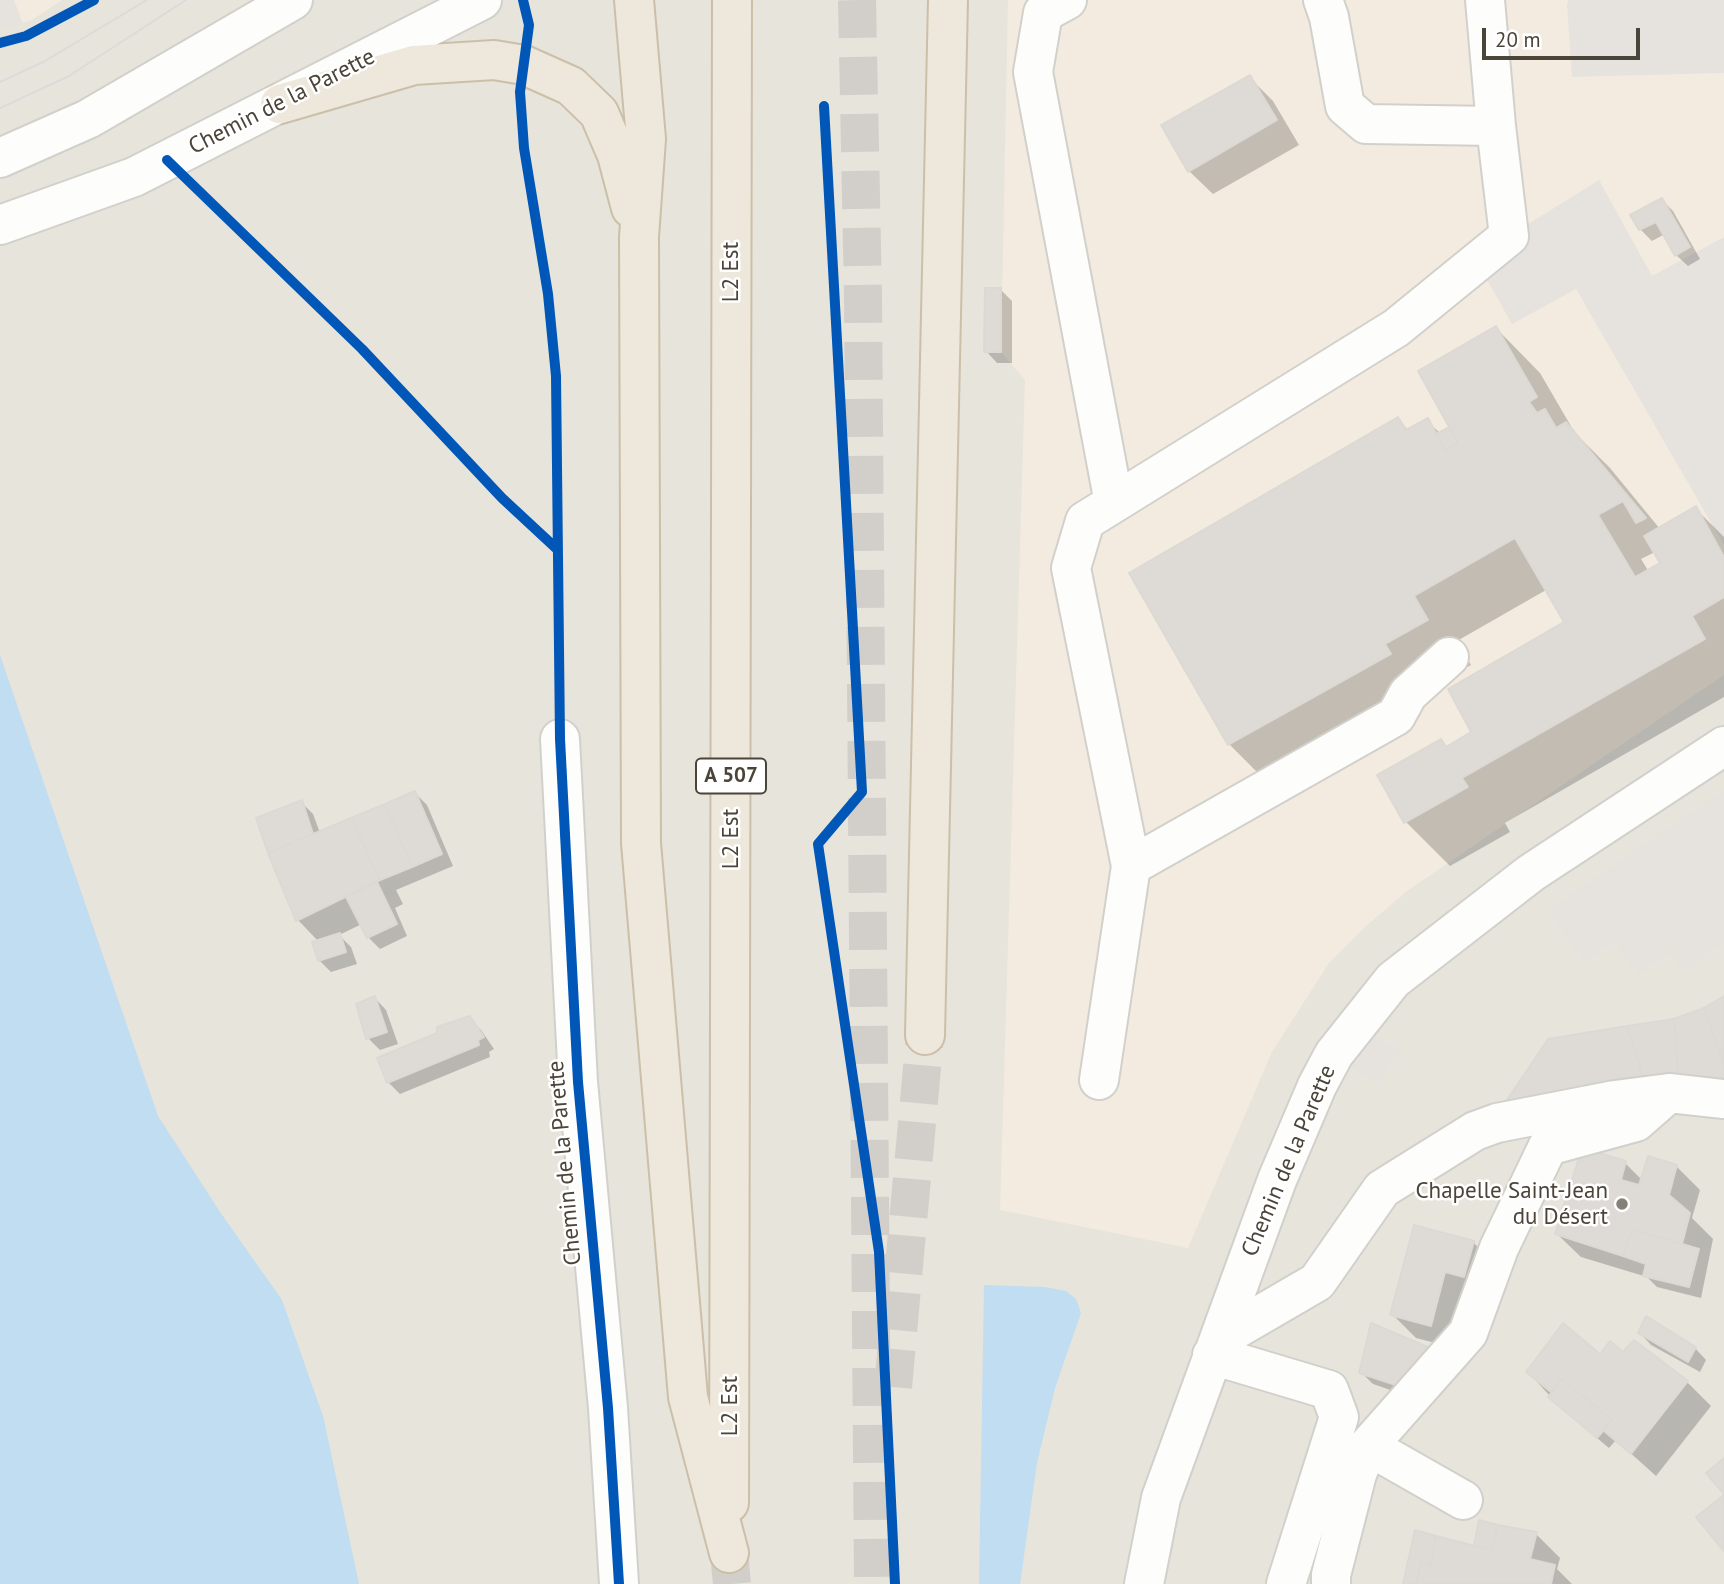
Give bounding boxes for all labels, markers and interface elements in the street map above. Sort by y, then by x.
scale bar [1486,14,1644,58]
text: 20 m [1495,26,1541,53]
street label: Chemin de la Parette [184,43,380,161]
street label: L2 Est [717,242,745,302]
road number: A 507 [696,758,766,794]
street label: L2 Est [717,809,745,869]
street label: Chemin de la Parette [542,1059,588,1267]
street label: Chemin de la Parette [1236,1061,1342,1261]
place label: Chapelle Saint-Jean du Désert [1415,1177,1608,1231]
marker: Chapelle Saint-Jean du Désert [1614,1196,1630,1212]
street label: L2 Est [716,1376,744,1436]

